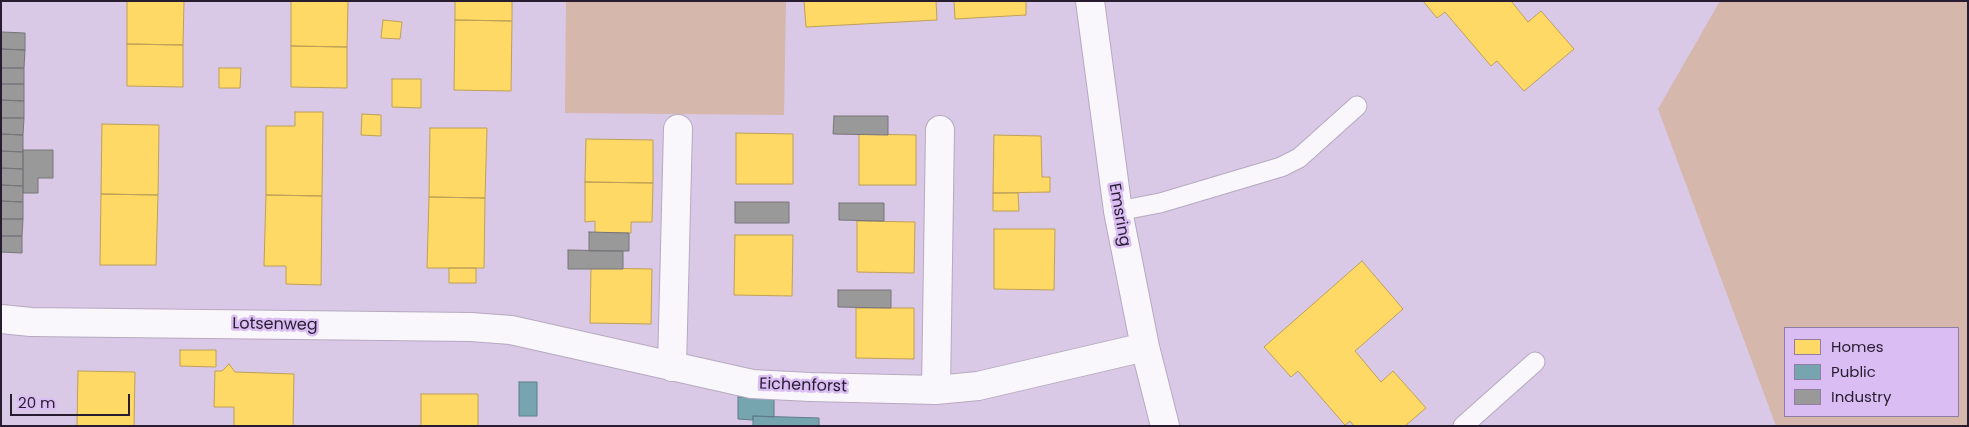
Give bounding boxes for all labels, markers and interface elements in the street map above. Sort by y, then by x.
street label: Emsring [1104,182,1134,248]
street label: Lotsenweg [232,315,318,335]
legend [1784,327,1959,417]
text: Homes [1831,336,1884,357]
text: Public [1831,361,1876,382]
street label: Eichenforst [759,375,847,397]
scale bar [12,384,132,416]
text: Industry [1831,386,1891,407]
text: 20 m [18,392,56,413]

